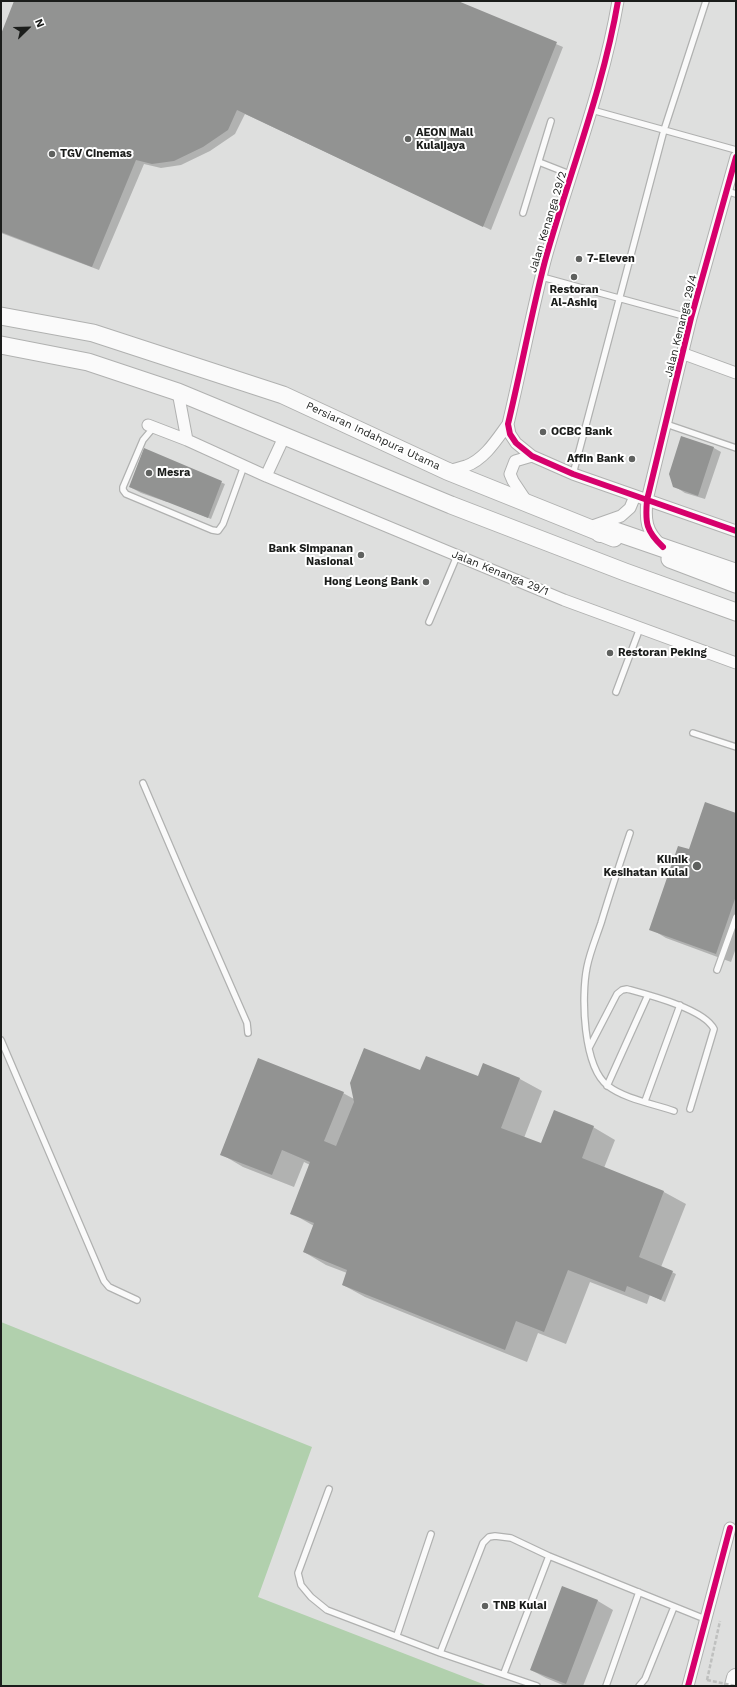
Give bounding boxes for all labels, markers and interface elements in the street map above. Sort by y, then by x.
north arrow [8,8,48,48]
text: N [32,17,47,29]
place label: AEON Mall Kulaijaya [416,126,473,152]
marker: AEON Mall Kulaijaya [403,134,413,144]
place label: TGV Cinemas [60,147,132,161]
marker: TGV Cinemas [47,149,57,159]
street label: Jalan Kenanga 29/2 [526,170,570,274]
place label: 7-Eleven [587,252,635,266]
marker: 7-Eleven [574,254,584,264]
marker: Restoran Al-Ashiq [569,272,579,282]
street label: Jalan Kenanga 29/4 [662,273,700,379]
place label: Restoran Al-Ashiq [550,283,598,309]
street label: Persiaran Indahpura Utama [304,399,442,473]
place label: OCBC Bank [551,425,612,439]
marker: OCBC Bank [538,427,548,437]
place label: Affin Bank [567,452,624,466]
marker: Affin Bank [627,454,637,464]
place label: Mesra [157,466,190,480]
marker: Mesra [144,468,154,478]
place label: Bank Simpanan Nasional [268,542,353,568]
street label: Jalan Kenanga 29/1 [450,548,550,598]
marker: Bank Simpanan Nasional [356,550,366,560]
place label: Hong Leong Bank [324,575,418,589]
marker: Hong Leong Bank [421,577,431,587]
place label: Restoran Peking [618,646,707,660]
marker: Restoran Peking [605,648,615,658]
place label: Klinik Kesihatan Kulai [604,853,688,879]
marker: Klinik Kesihatan Kulai [691,860,703,872]
place label: TNB Kulai [493,1599,547,1613]
marker: TNB Kulai [480,1601,490,1611]

